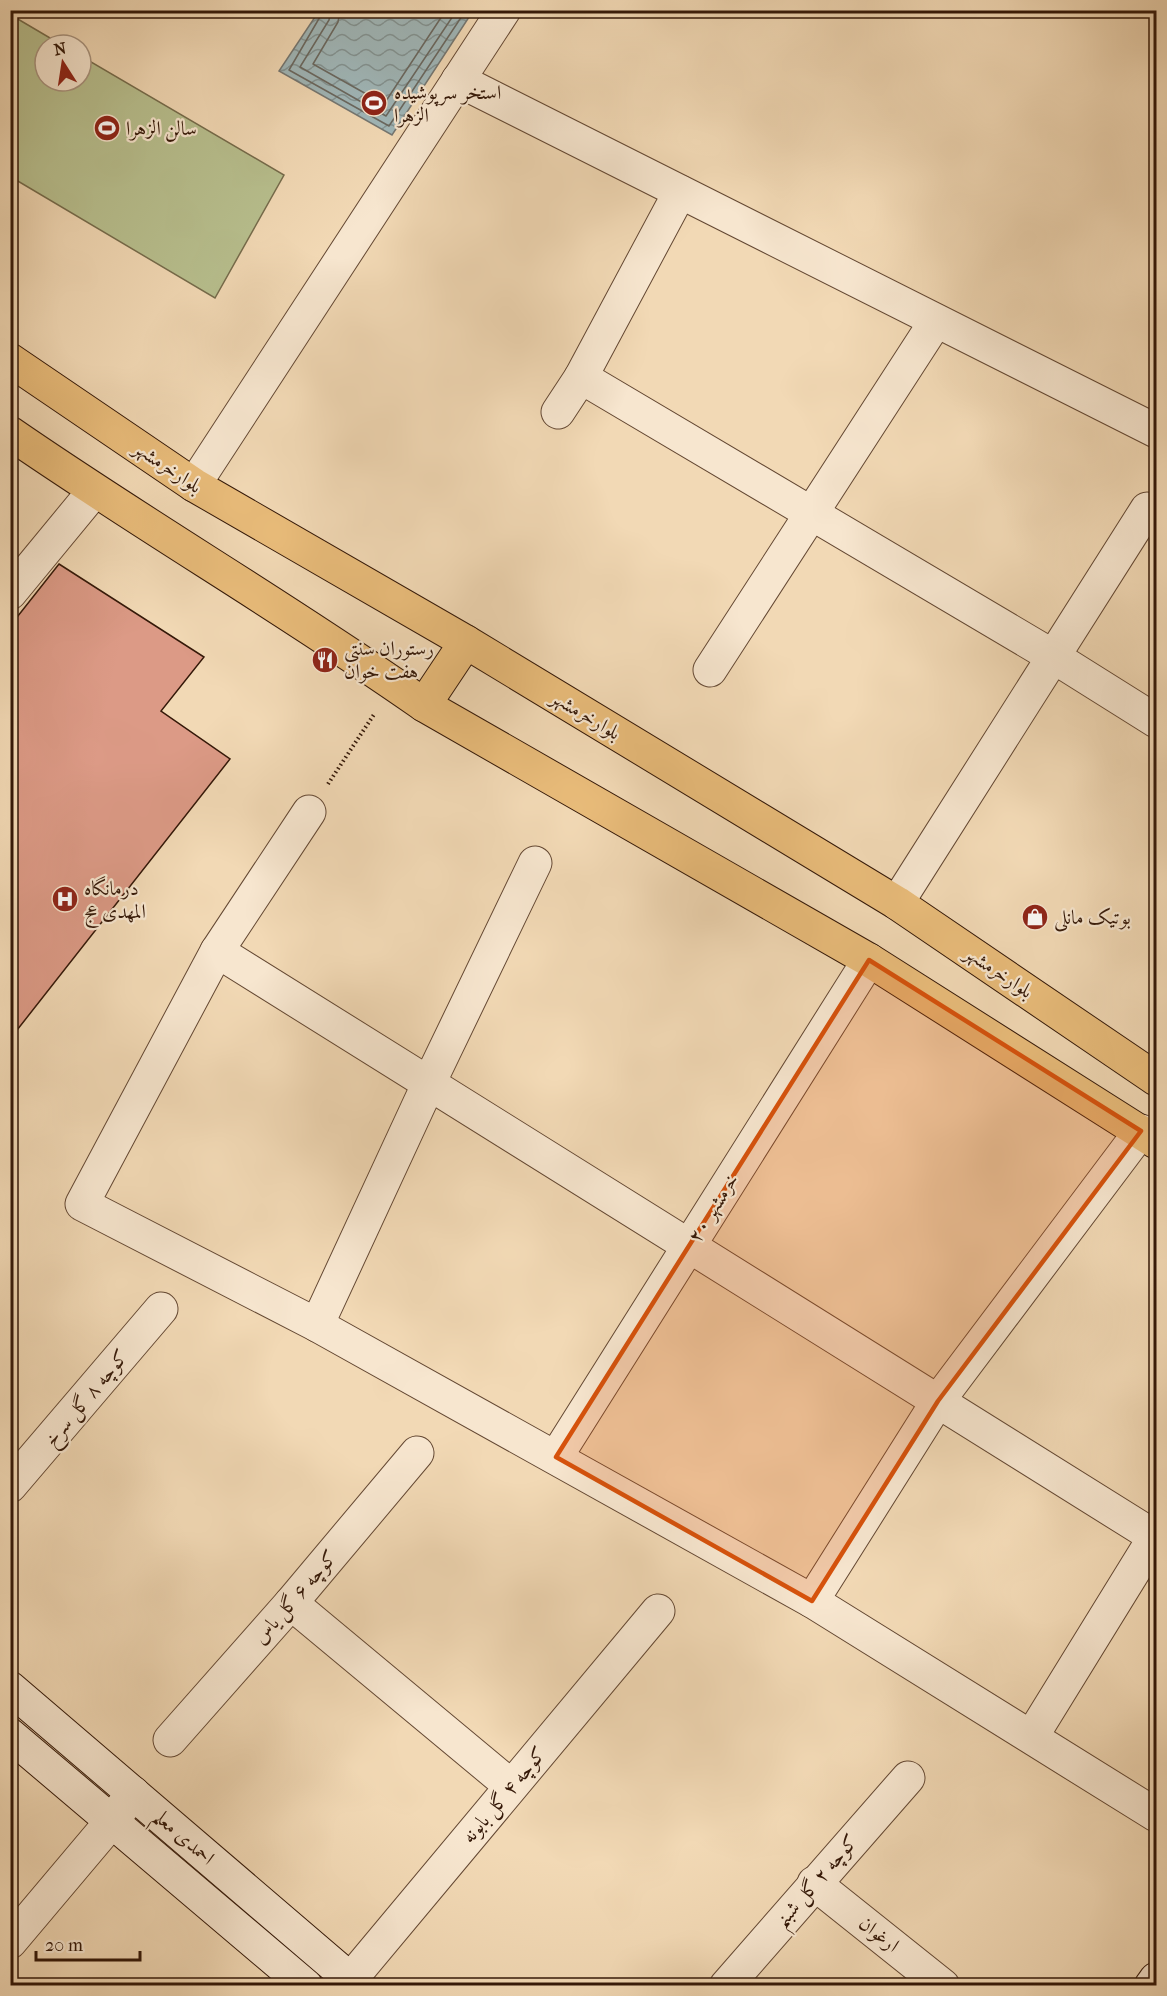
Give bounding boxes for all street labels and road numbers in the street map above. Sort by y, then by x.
street label: بلوارخرمشهر [128,435,206,499]
street label: بلوارخرمشهر [545,684,625,745]
street label: بلوارخرمشهر [959,940,1037,1004]
street label: خرمشهر ۲۰ [683,1169,744,1247]
street label: کوچه ۸ گل سرخ [38,1344,138,1455]
street label: کوچه ۶ گل یاس [247,1545,343,1650]
street label: کوچه ۴ گل بابونه [456,1742,552,1849]
street label: احمدی معلم [143,1804,219,1876]
street label: کوچه ۲ گل شبنم [769,1829,869,1937]
street label: ارغوان [854,1911,904,1958]

